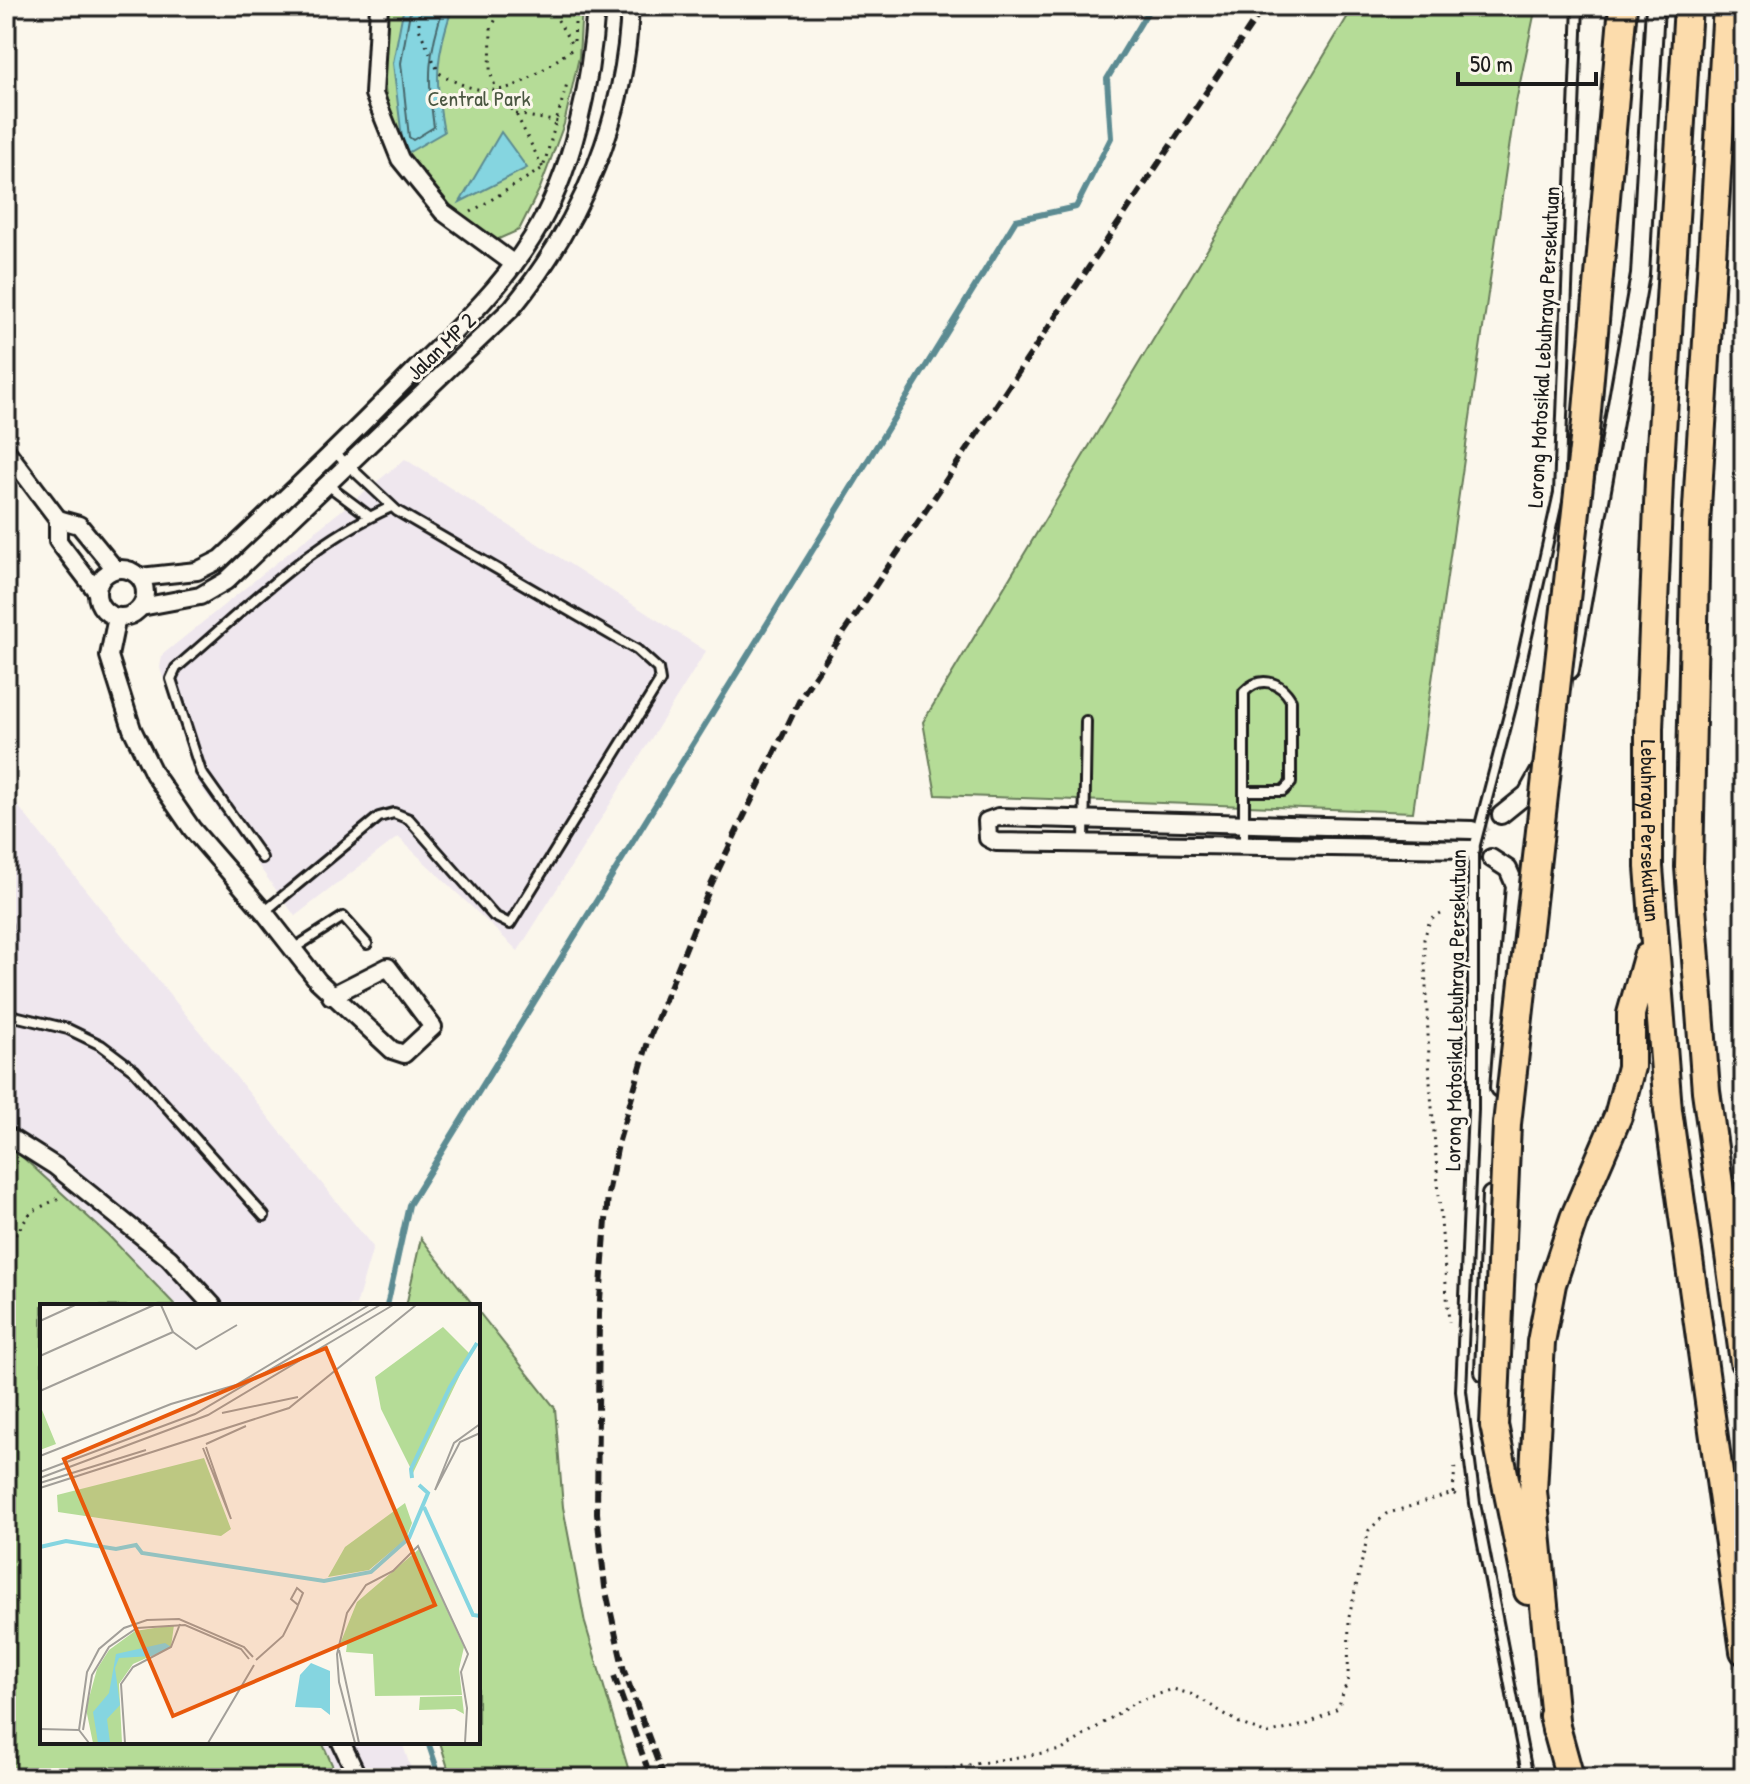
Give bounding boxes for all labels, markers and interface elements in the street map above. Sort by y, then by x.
scale bar [1458,36,1596,86]
text: 50 m [1470,47,1513,79]
park label: Central Park [427,83,531,113]
street label: Lorong Motosikal Lebuhraya Persekutuan [1520,186,1566,508]
street label: Jalan MP 2 [400,305,483,386]
street label: Lebuhraya Persekutuan [1634,740,1668,923]
street label: Lorong Motosikal Lebuhraya Persekutuan [1437,849,1473,1171]
inset map [40,1304,480,1744]

